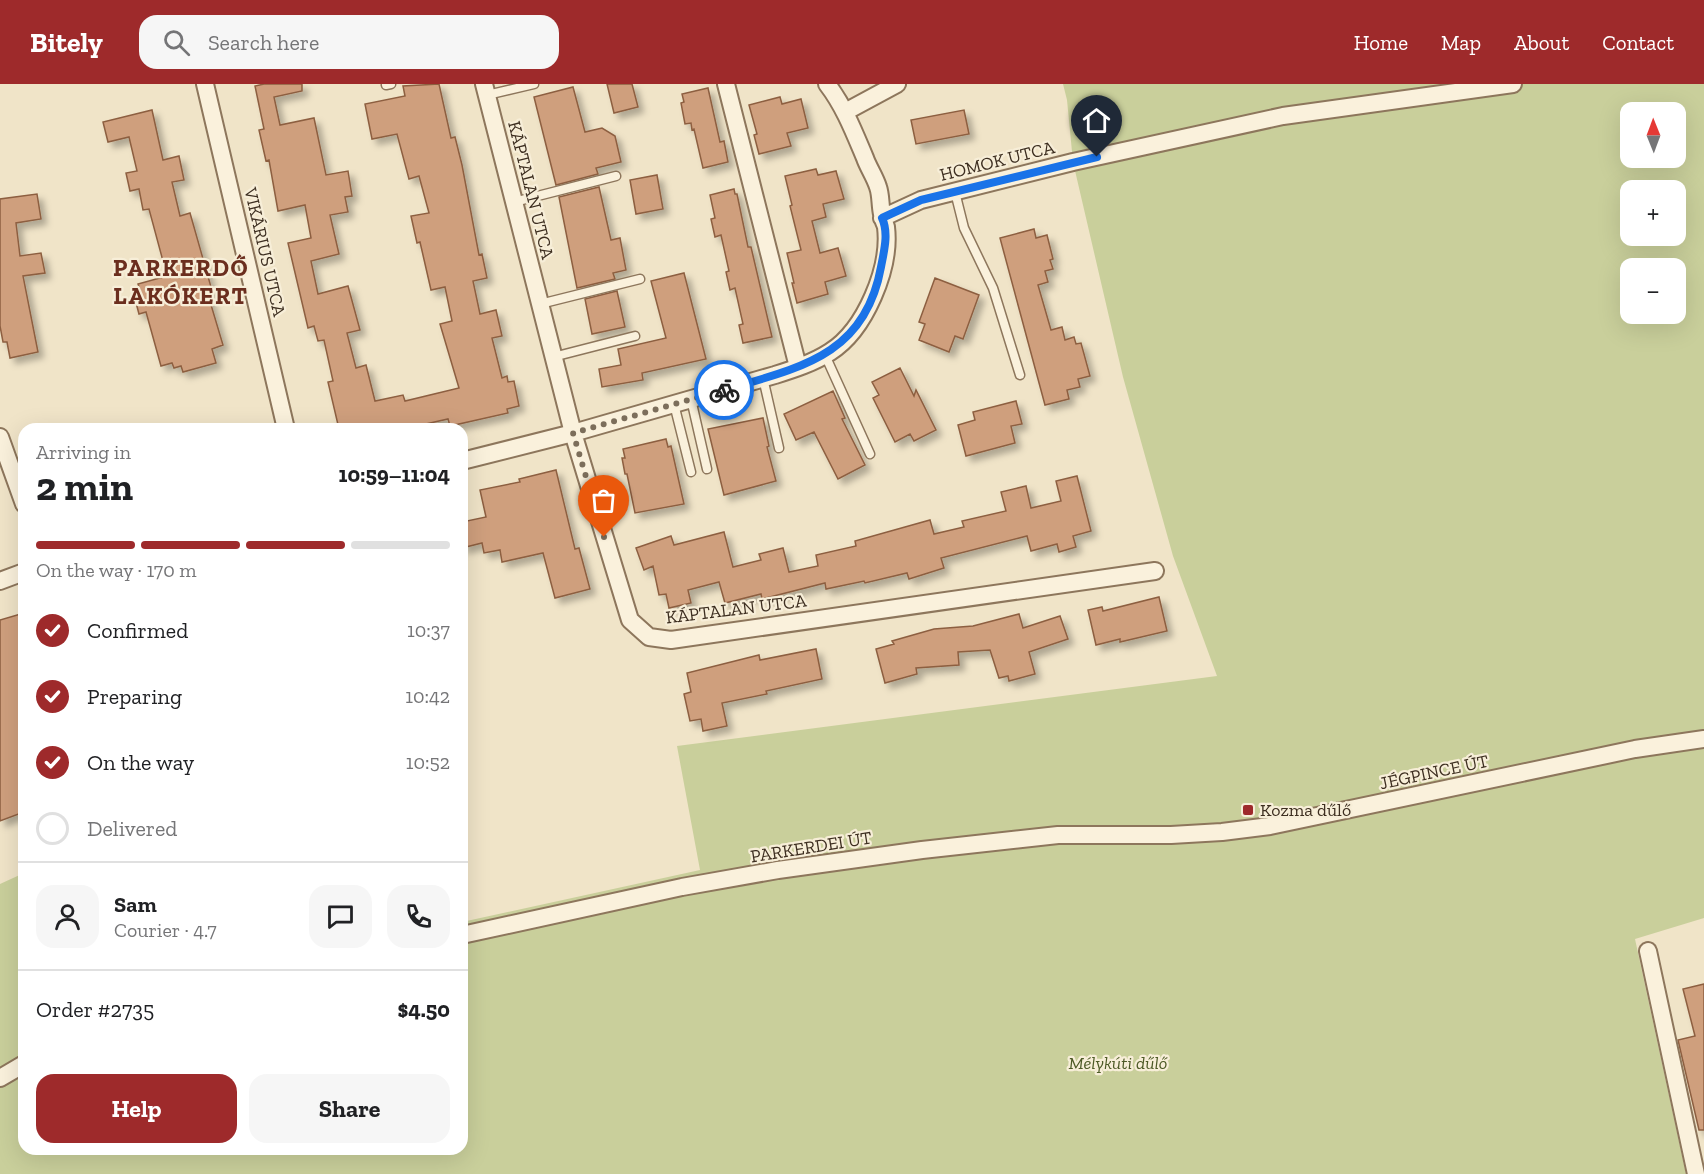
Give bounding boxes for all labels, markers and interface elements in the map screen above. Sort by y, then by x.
search box [139,15,559,69]
text: Bitely [30,26,103,59]
icon: search [160,26,193,59]
text: Search here [208,29,319,56]
text: Home [1354,30,1408,55]
text: Map [1441,30,1481,55]
text: About [1514,30,1569,55]
text: Contact [1602,30,1674,55]
pin [1071,95,1122,157]
north arrow [1620,102,1686,168]
map controls [1620,102,1686,324]
icon: home [1080,104,1113,137]
street label: KÁPTALAN UTCA [503,119,559,262]
street label: HOMOK UTCA [937,136,1057,186]
button: + [1620,180,1686,246]
street label: VIKÁRIUS UTCA [239,184,291,319]
district label: PARKERDŐ LAKÓKERT [113,253,249,310]
button: − [1620,258,1686,324]
courier [694,360,754,420]
icon: bike [708,374,741,407]
text: Arriving in [36,440,131,464]
text: 10:59–11:04 [339,461,450,488]
text: 2 min [36,463,133,510]
pin [578,475,629,537]
icon: bag [587,484,620,517]
text: On the way · 170 m [36,558,197,582]
street label: KÁPTALAN UTCA [664,589,808,629]
icon: check [36,614,69,647]
text: Confirmed [87,617,188,644]
text: 10:37 [407,618,450,642]
icon: check [36,680,69,713]
text: Preparing [87,683,182,710]
text: 10:42 [405,684,450,708]
icon: check [36,746,69,779]
text: On the way [87,749,194,776]
text: 10:52 [406,750,450,774]
street label: JÉGPINCE ÚT [1378,750,1490,794]
place label: Kozma dűlő [1260,799,1351,821]
marker: Kozma dűlő [1241,803,1255,817]
text: Delivered [87,815,177,842]
street label: PARKERDEI ÚT [749,827,873,867]
button: person [36,885,99,948]
button: chat [309,885,372,948]
button: phone [387,885,450,948]
text: Sam [114,891,157,918]
text: Courier · 4.7 [114,918,217,942]
text: Order #2735 [36,996,154,1023]
text: $4.50 [397,996,450,1023]
park label: Mélykúti dűlő [1069,1052,1168,1074]
button: Help [36,1074,237,1143]
button: Share [249,1074,450,1143]

